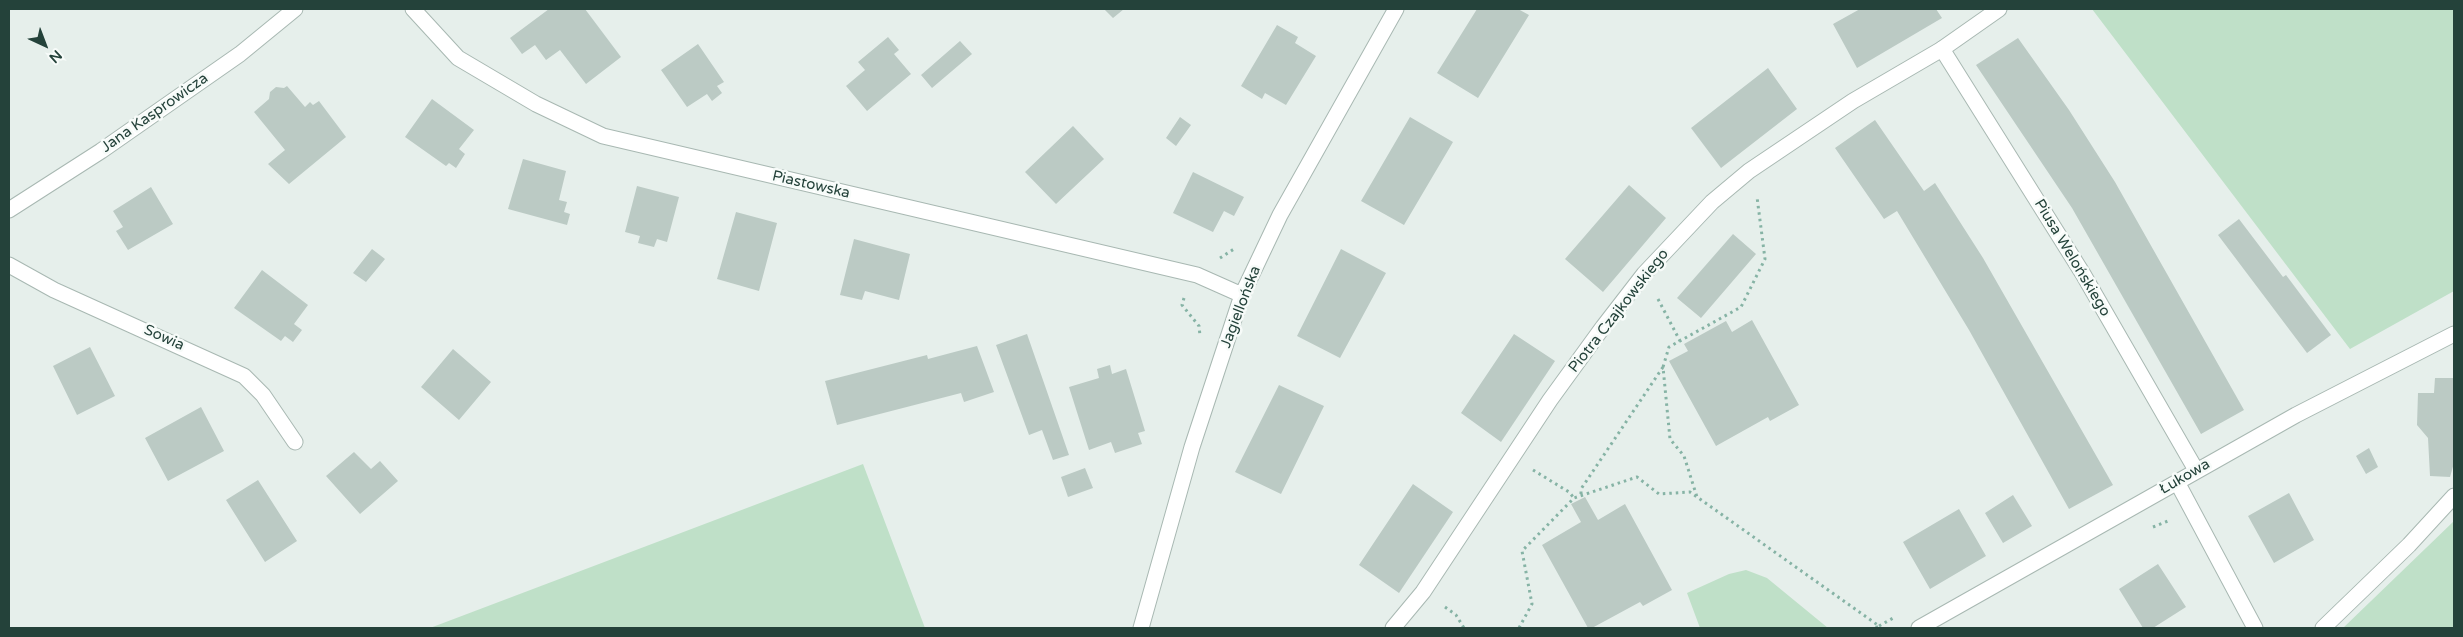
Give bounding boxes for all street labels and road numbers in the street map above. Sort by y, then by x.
street label: Jana Kasprowicza [98,69,212,157]
street label: Piastowska [770,167,852,203]
street label: Piusa Welońskiego [2030,196,2114,320]
street label: Piotra Czajkowskiego [1565,246,1673,376]
street label: Jagiellońska [1217,263,1265,351]
street label: Sowia [141,321,187,355]
street label: Łukowa [2157,455,2213,499]

